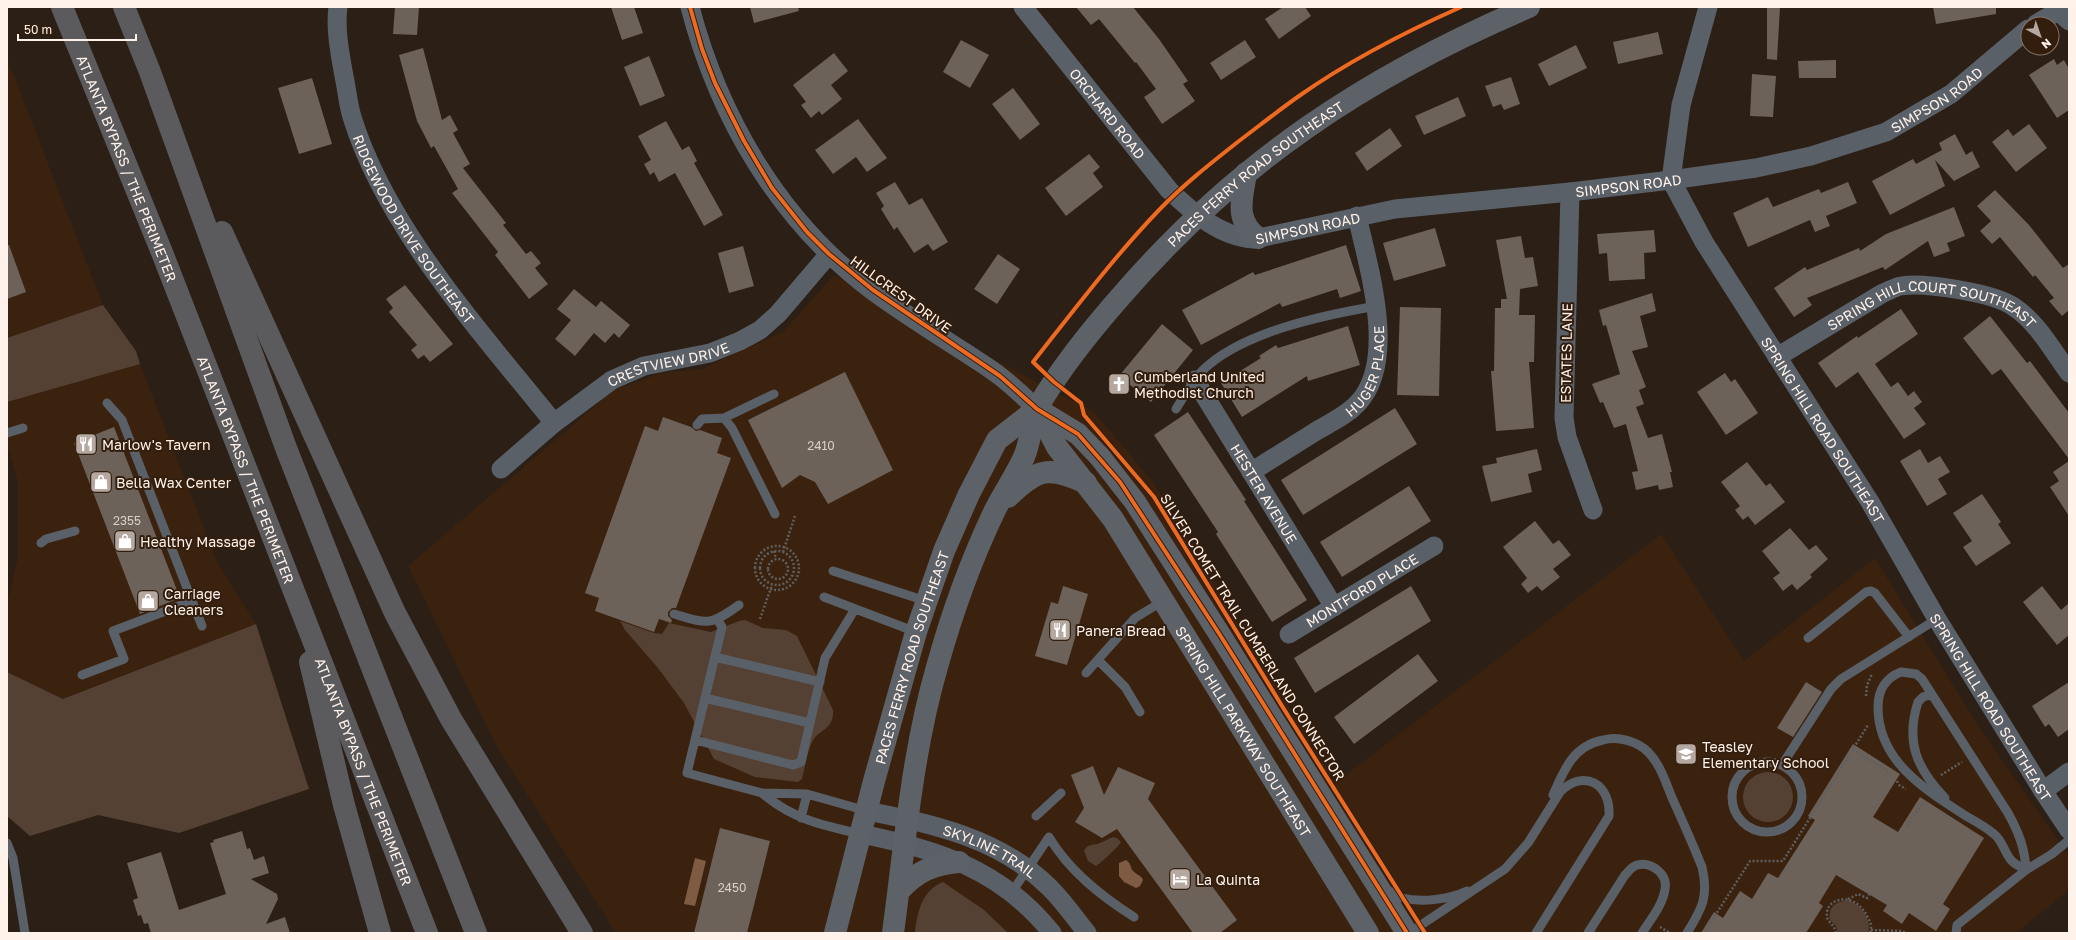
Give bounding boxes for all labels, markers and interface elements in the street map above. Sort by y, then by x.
scale bar [18,16,136,42]
north arrow [2020,16,2060,56]
text: 50 m [24,22,52,37]
text: N [2039,36,2054,52]
street label: ATLANTA BYPASS / THE PERIMETER [74,52,181,284]
street label: SIMPSON ROAD [1887,63,1986,136]
street label: ORCHARD ROAD [1067,65,1149,162]
street label: PACES FERRY ROAD SOUTHEAST [1163,97,1347,250]
street label: RIDGEWOOD DRIVE SOUTHEAST [350,132,479,327]
street label: SIMPSON ROAD [1574,170,1683,200]
street label: SIMPSON ROAD [1253,208,1362,247]
street label: HILLCREST DRIVE [847,252,955,336]
text: SPRING HILL COURT SOUTHEAST [1824,277,2040,333]
street label: ESTATES LANE [1557,303,1575,403]
street label: SPRING HILL COURT SOUTHEAST [1816,322,2042,338]
street label: HUGER PLACE [1341,325,1387,420]
street label: SPRING HILL ROAD SOUTHEAST [1758,333,1889,526]
street label: CRESTVIEW DRIVE [604,338,731,390]
street label: ATLANTA BYPASS / THE PERIMETER [195,353,299,586]
place label: Cumberland United Methodist Church [1134,368,1265,401]
church icon: Cumberland United Methodist Church [1106,371,1132,397]
restaurant icon: Marlow's Tavern [73,431,99,457]
place label: Marlow's Tavern [102,436,211,453]
house number: 2410 [807,438,835,453]
street label: HESTER AVENUE [1228,440,1301,546]
shop icon: Bella Wax Center [88,469,114,495]
place label: Bella Wax Center [116,474,232,491]
street label: SILVER COMET TRAIL CUMBERLAND CONNECTOR [1157,490,1349,784]
house number: 2355 [113,513,141,528]
shop icon: Healthy Massage [112,528,138,554]
place label: Healthy Massage [140,533,256,550]
street label: PACES FERRY ROAD SOUTHEAST [871,548,952,766]
street label: MONTFORD PLACE [1303,549,1421,630]
place label: Carriage Cleaners [164,585,224,618]
shop icon: Carriage Cleaners [135,588,161,614]
street label: SPRING HILL ROAD SOUTHEAST [1927,610,2056,804]
restaurant icon: Panera Bread [1047,617,1073,643]
place label: Panera Bread [1076,622,1166,639]
street label: SPRING HILL PARKWAY SOUTHEAST [1172,623,1315,840]
street label: ATLANTA BYPASS / THE PERIMETER [312,655,416,888]
place label: Teasley Elementary School [1702,738,1829,771]
school or university icon: Teasley Elementary School [1673,741,1699,767]
street label: SKYLINE TRAIL [941,821,1040,881]
hotel icon: La Quinta [1167,866,1193,892]
place label: La Quinta [1196,871,1260,888]
house number: 2450 [718,880,746,895]

